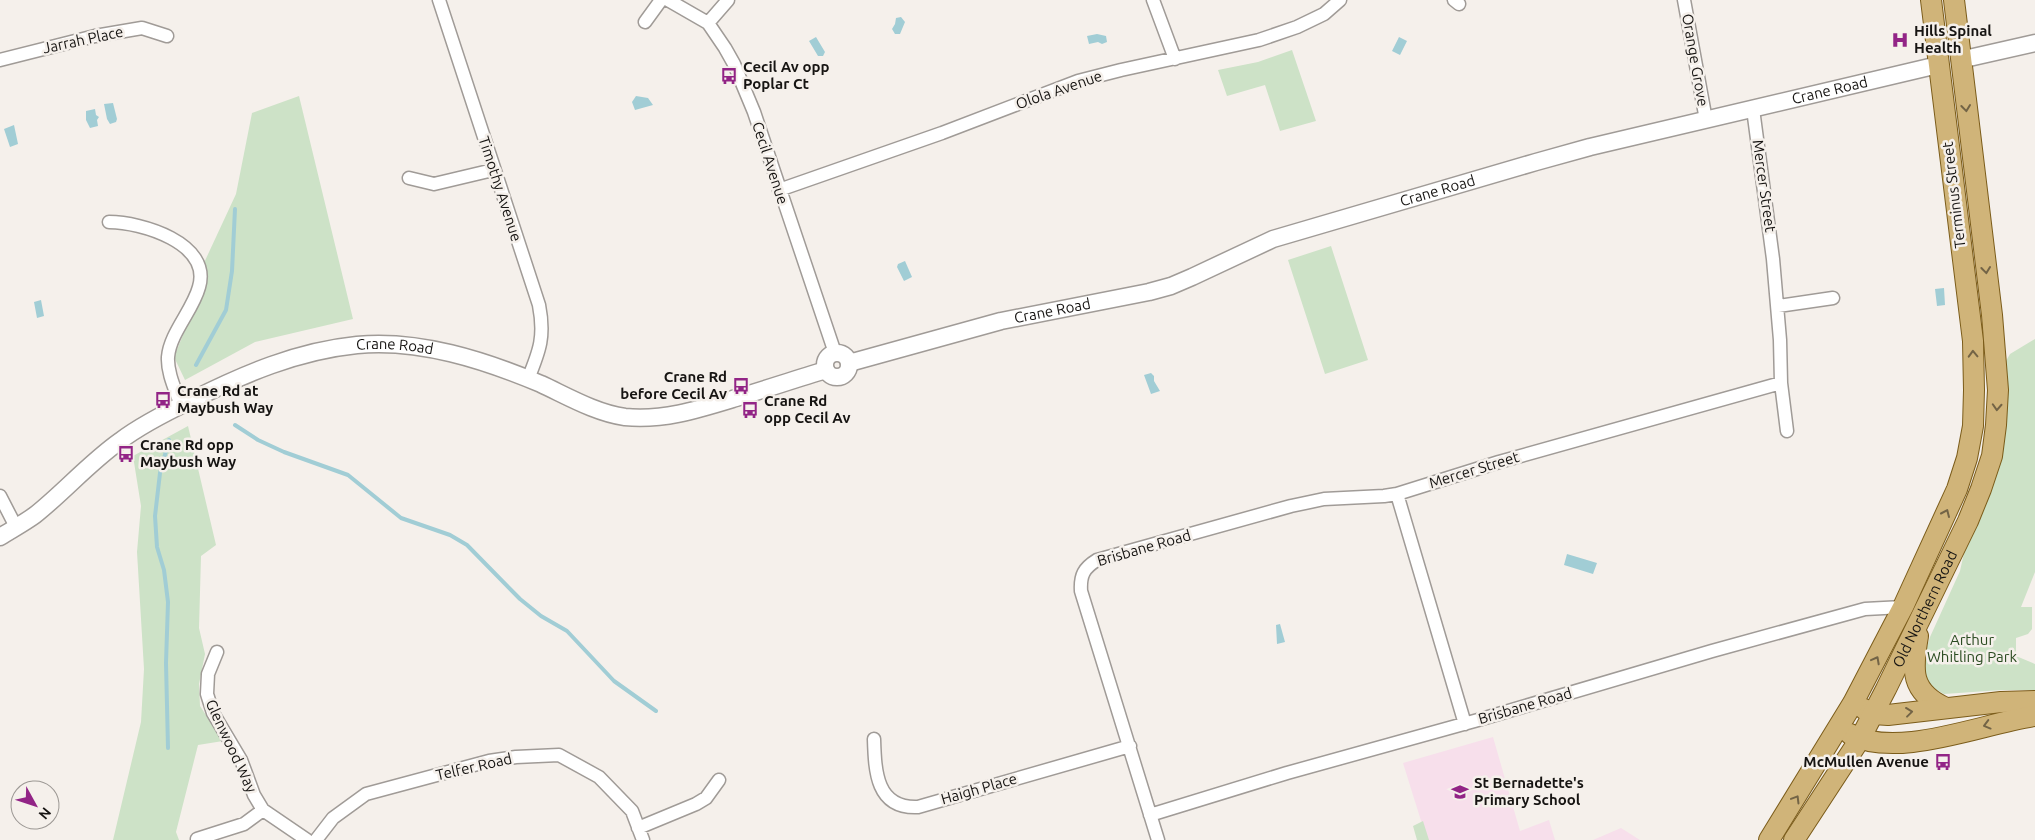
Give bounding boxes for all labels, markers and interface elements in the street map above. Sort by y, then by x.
street label: Orange Grove [1679,12,1712,108]
place label: Hills Spinal Health [1914,22,1992,56]
street label: Jarrah Place [41,23,125,56]
hospital icon: Hills Spinal Health [1890,30,1910,50]
place label: Cecil Av opp Poplar Ct [743,58,829,92]
bus stop icon: Cecil Av opp Poplar Ct [719,66,739,86]
street label: Olola Avenue [1014,67,1104,112]
street label: Crane Road [1790,73,1869,107]
one-way arrow [1961,104,1971,113]
street label: Cecil Avenue [749,119,792,206]
street label: Timothy Avenue [475,134,525,244]
street label: Mercer Street [1750,139,1779,233]
street label: Terminus Street [1939,141,1968,249]
street label: Crane Road [1398,171,1477,209]
one-way arrow [1980,266,1991,274]
street label: Crane Road [1013,295,1092,326]
street label: Crane Road [356,335,435,357]
one-way arrow [1968,349,1978,357]
place label: Crane Rd before Cecil Av [620,368,727,402]
bus stop icon: Crane Rd before Cecil Av [731,376,751,396]
place label: Crane Rd at Maybush Way [177,382,273,416]
bus stop icon: Crane Rd at Maybush Way [153,390,173,410]
place label: Crane Rd opp Cecil Av [764,392,850,426]
bus stop icon: Crane Rd opp Cecil Av [740,400,760,420]
one-way arrow [1992,403,2003,411]
place label: Crane Rd opp Maybush Way [140,436,236,470]
bus stop icon: Crane Rd opp Maybush Way [116,444,136,464]
street label: Mercer Street [1427,448,1521,491]
one-way arrow [1939,509,1950,518]
street label: Brisbane Road [1095,526,1193,569]
street label: Old Northern Road [1889,548,1960,670]
park label: Arthur Whitling Park [1927,631,2017,665]
one-way arrow [1870,656,1880,665]
street label: Brisbane Road [1476,684,1574,727]
street label: Glenwood Way [202,697,260,795]
one-way arrow [1906,707,1914,718]
one-way arrow [1984,720,1992,730]
street label: Telfer Road [434,750,514,784]
bus stop icon: McMullen Avenue [1933,752,1953,772]
place label: McMullen Avenue [1803,753,1929,770]
street label: Haigh Place [939,770,1019,807]
place label: St Bernadette's Primary School [1474,774,1584,808]
north arrow [10,780,60,830]
school or university icon: St Bernadette's Primary School [1450,782,1470,802]
one-way arrow [1789,796,1799,805]
text: N [35,804,54,823]

